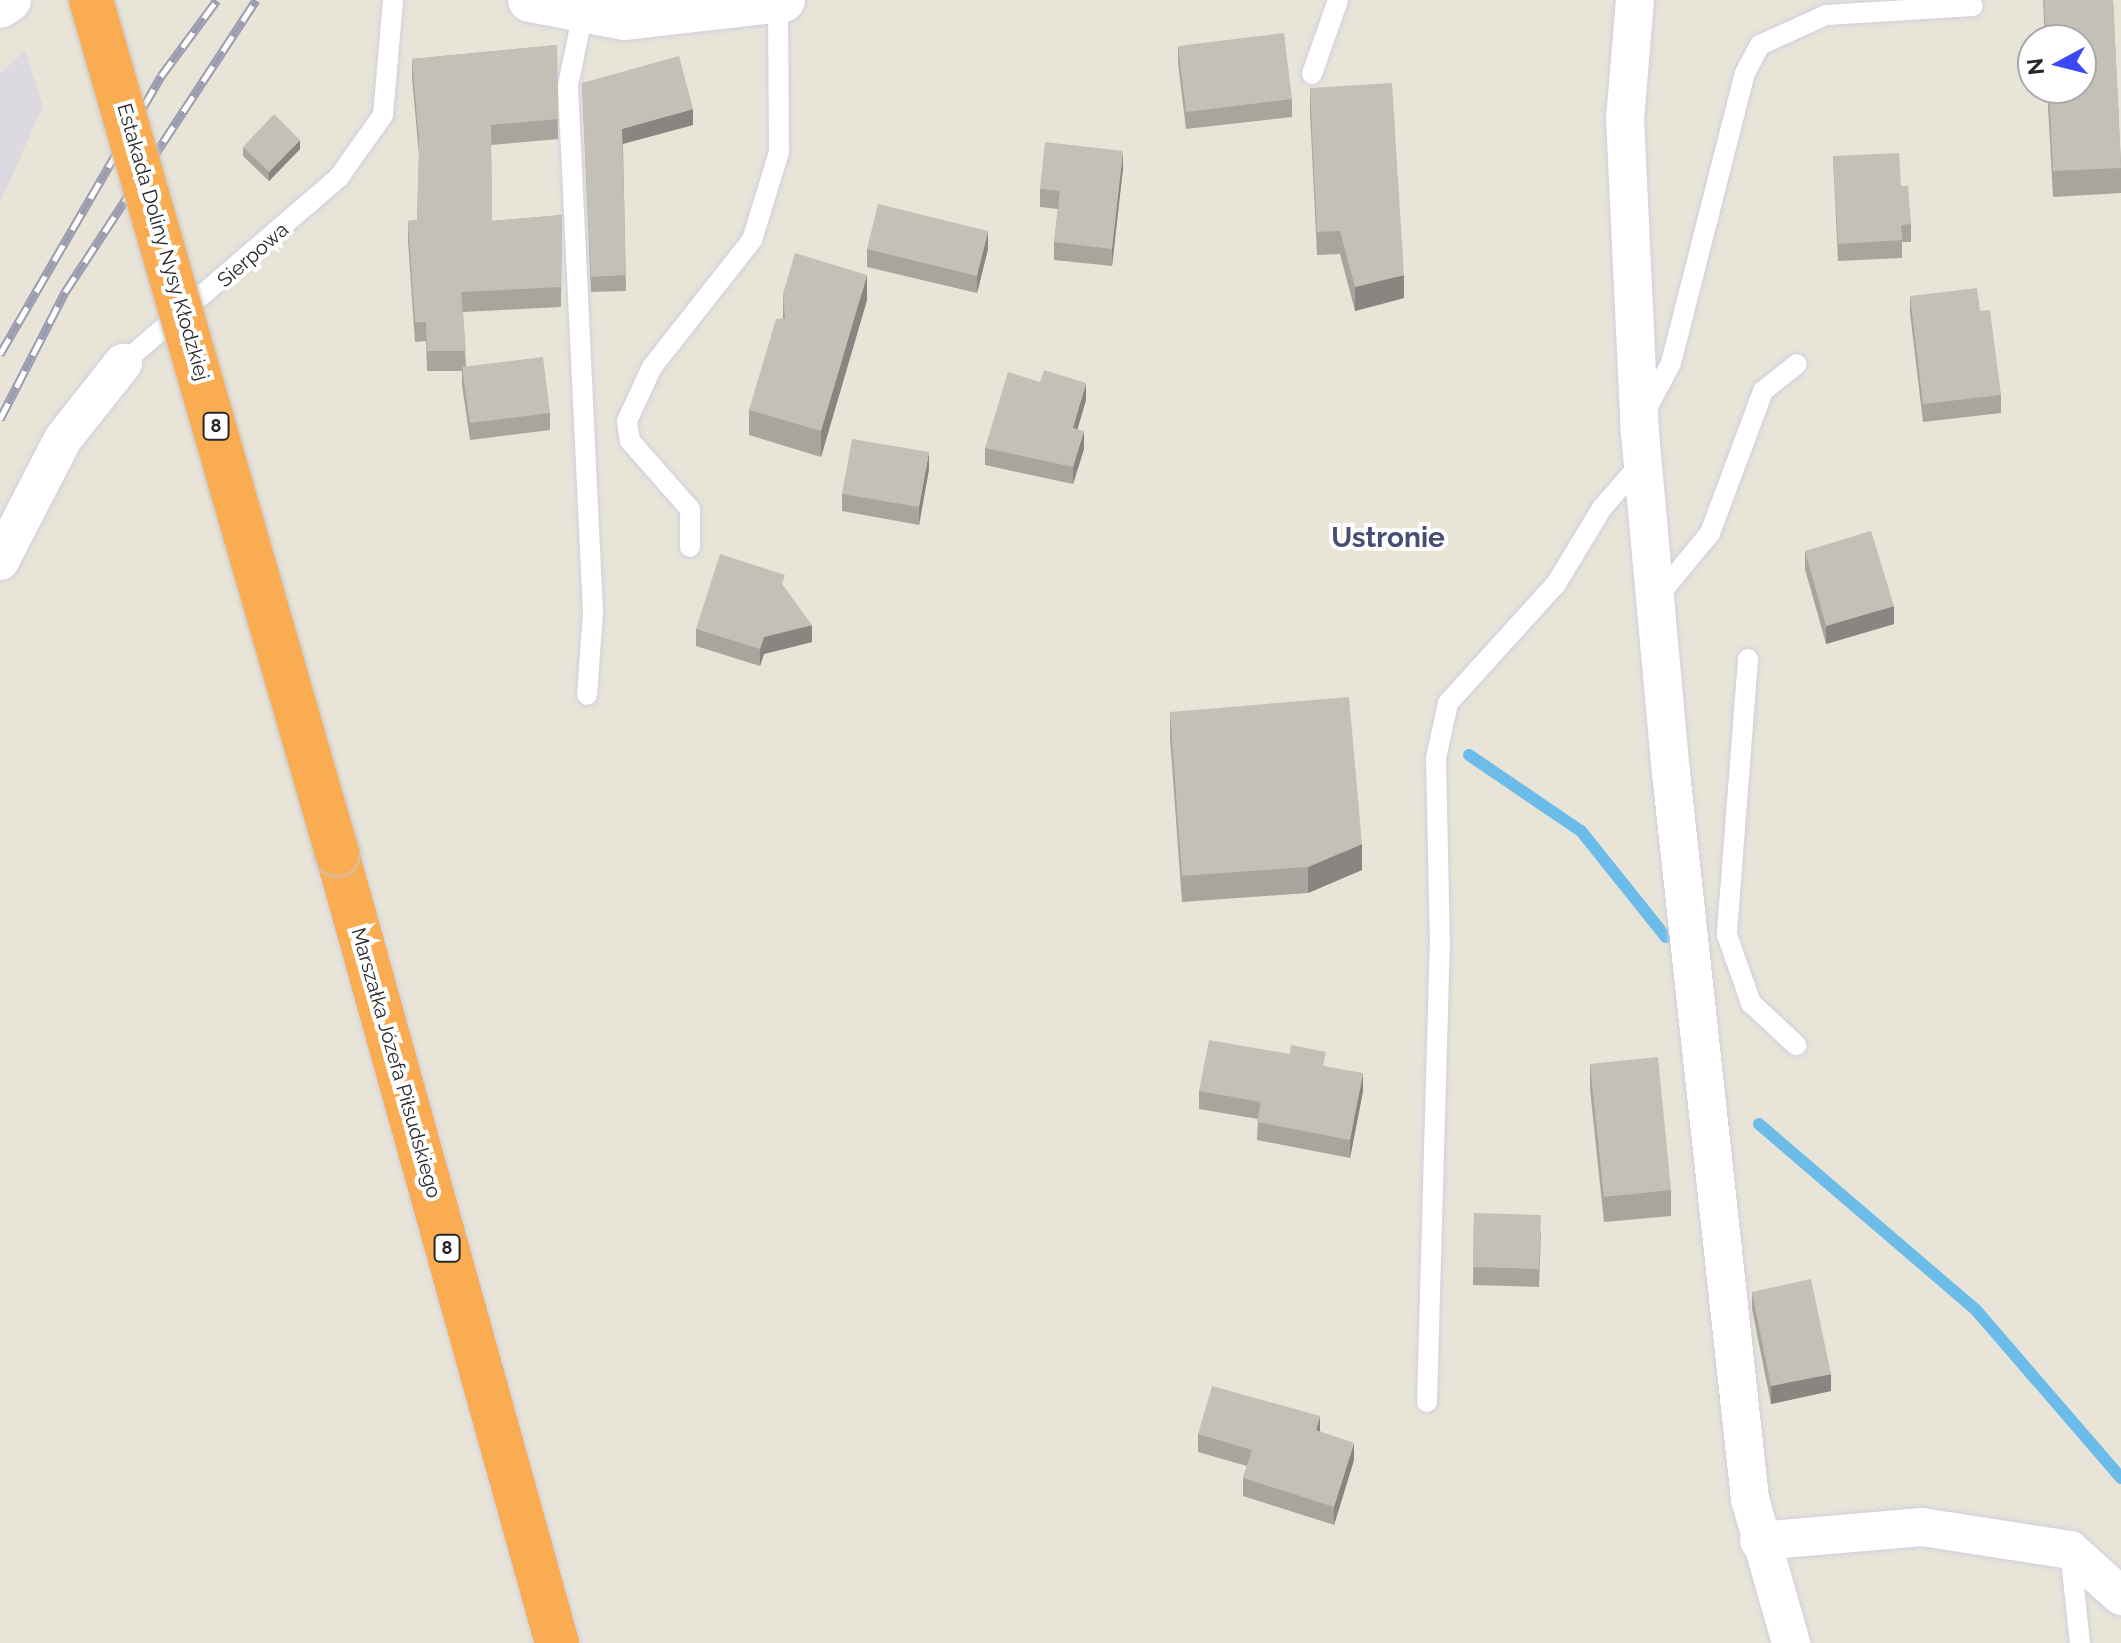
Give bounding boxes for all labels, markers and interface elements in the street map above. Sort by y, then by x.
north arrow [2017,24,2097,104]
text: N [2021,57,2049,77]
street label: Estakada Doliny Nysy Kłodzkiej [112,100,214,384]
street label: Sierpowa [213,218,293,292]
road number: 8 [202,412,230,440]
district label: Ustronie [1331,521,1445,555]
street label: Marszałka Józefa Piłsudskiego [346,925,446,1201]
road number: 8 [433,1234,461,1262]

